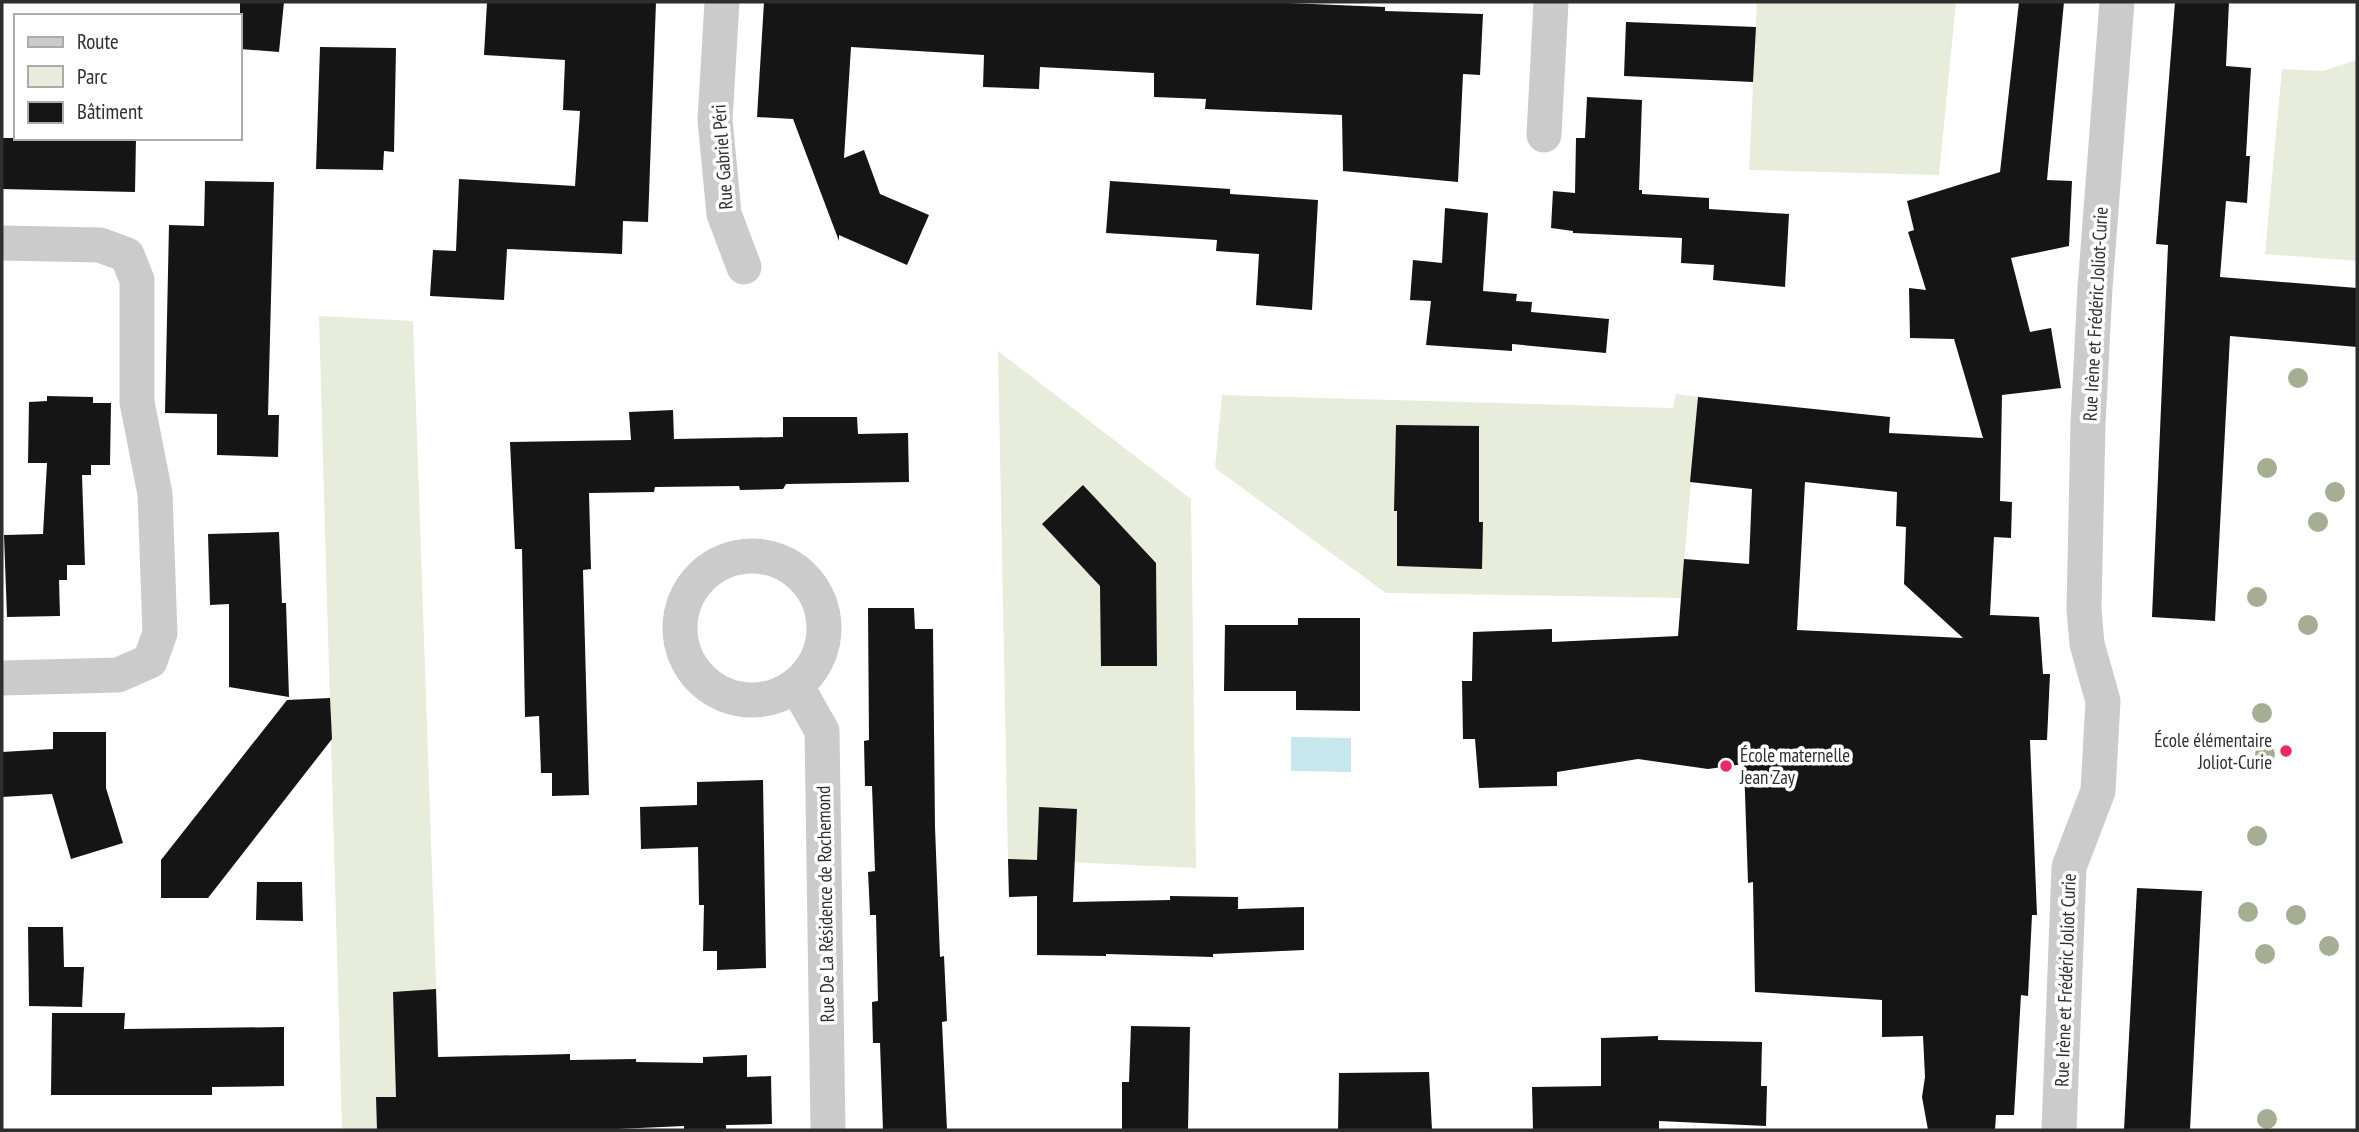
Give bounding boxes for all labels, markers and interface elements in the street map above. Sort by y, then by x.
legend [14,14,242,140]
text: Route [77,28,119,55]
text: Parc [77,63,108,90]
text: Bâtiment [77,98,143,125]
street label: Rue Gabriel Péri [706,104,738,210]
street label: Rue Irène et Frédéric Joliot-Curie [2077,206,2113,422]
place label: École élémentaire Joliot-Curie [2154,728,2272,774]
place label: École maternelle Jean Zay [1739,743,1850,789]
marker: École élémentaire Joliot-Curie [2278,743,2294,759]
marker: École maternelle Jean Zay [1718,758,1734,774]
street label: Rue De La Résidence de Rochemond [811,785,839,1023]
street label: Rue Irène et Frédéric Joliot Curie [2049,873,2081,1087]

